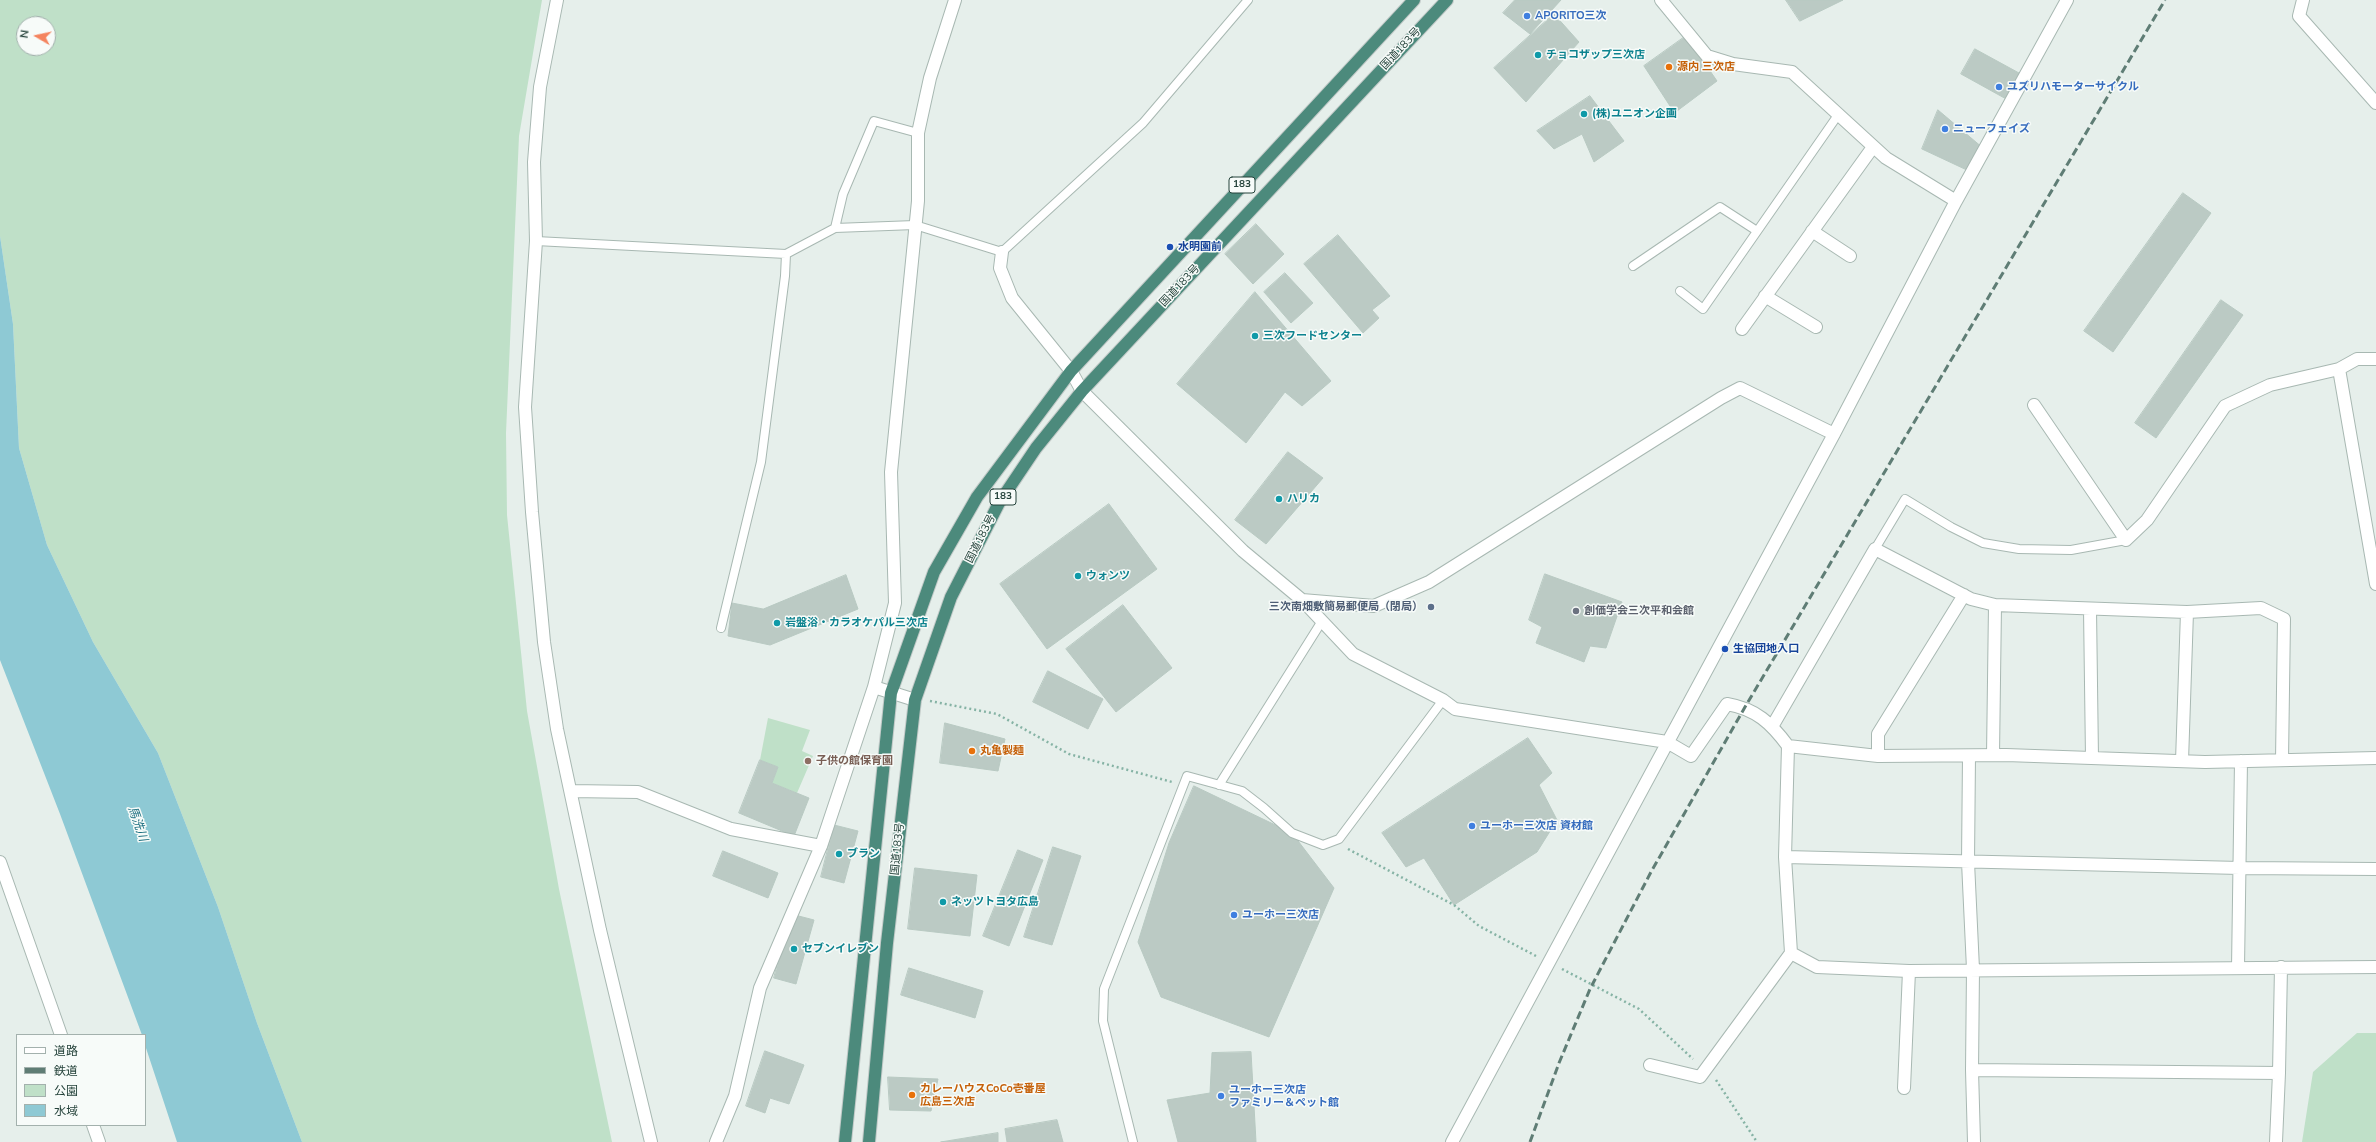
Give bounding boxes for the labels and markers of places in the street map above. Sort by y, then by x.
place label: APORITO三次 [1535,9,1607,23]
marker: APORITO三次 [1522,11,1532,21]
place label: チョコザップ三次店 [1546,48,1645,62]
marker: チョコザップ三次店 [1533,50,1543,60]
place label: 源内 三次店 [1677,60,1735,74]
marker: 源内 三次店 [1664,62,1674,72]
place label: ユズリハモーターサイクル [2007,80,2139,94]
marker: ユズリハモーターサイクル [1994,82,2004,92]
place label: (株)ユニオン企画 [1592,107,1677,121]
marker: (株)ユニオン企画 [1579,109,1589,119]
place label: ニューフェイズ [1953,122,2030,136]
marker: ニューフェイズ [1940,124,1950,134]
place label: 水明園前 [1178,240,1222,254]
marker: 水明園前 [1165,242,1175,252]
place label: 三次フードセンター [1263,329,1362,343]
marker: 三次フードセンター [1250,331,1260,341]
place label: ハリカ [1287,492,1320,506]
marker: ハリカ [1274,494,1284,504]
place label: ウォンツ [1086,569,1130,583]
marker: ウォンツ [1073,571,1083,581]
place label: 三次南畑敷簡易郵便局（閉局） [1269,600,1423,614]
marker: 三次南畑敷簡易郵便局（閉局） [1426,602,1436,612]
place label: 創価学会三次平和会館 [1584,604,1694,618]
marker: 創価学会三次平和会館 [1571,606,1581,616]
place label: 岩盤浴・カラオケパル三次店 [785,616,928,630]
marker: 岩盤浴・カラオケパル三次店 [772,618,782,628]
place label: 生協団地入口 [1733,642,1799,656]
marker: 生協団地入口 [1720,644,1730,654]
place label: 丸亀製麺 [980,744,1024,758]
marker: 丸亀製麺 [967,746,977,756]
place label: 子供の館保育園 [816,754,893,768]
marker: 子供の館保育園 [803,756,813,766]
place label: ユーホー三次店 資材館 [1480,819,1593,833]
marker: ユーホー三次店 資材館 [1467,821,1477,831]
place label: ブラン [847,847,880,861]
marker: ブラン [834,849,844,859]
place label: ネッツトヨタ広島 [951,895,1039,909]
marker: ネッツトヨタ広島 [938,897,948,907]
place label: ユーホー三次店 [1242,908,1319,922]
marker: ユーホー三次店 [1229,910,1239,920]
place label: セブンイレブン [802,942,879,956]
marker: セブンイレブン [789,944,799,954]
place label: カレーハウスCoCo壱番屋 広島三次店 [920,1082,1046,1108]
place label: ユーホー三次店 ファミリー＆ペット館 [1229,1083,1339,1109]
marker: カレーハウスCoCo壱番屋 広島三次店 [907,1090,917,1100]
marker: ユーホー三次店 ファミリー＆ペット館 [1216,1091,1226,1101]

